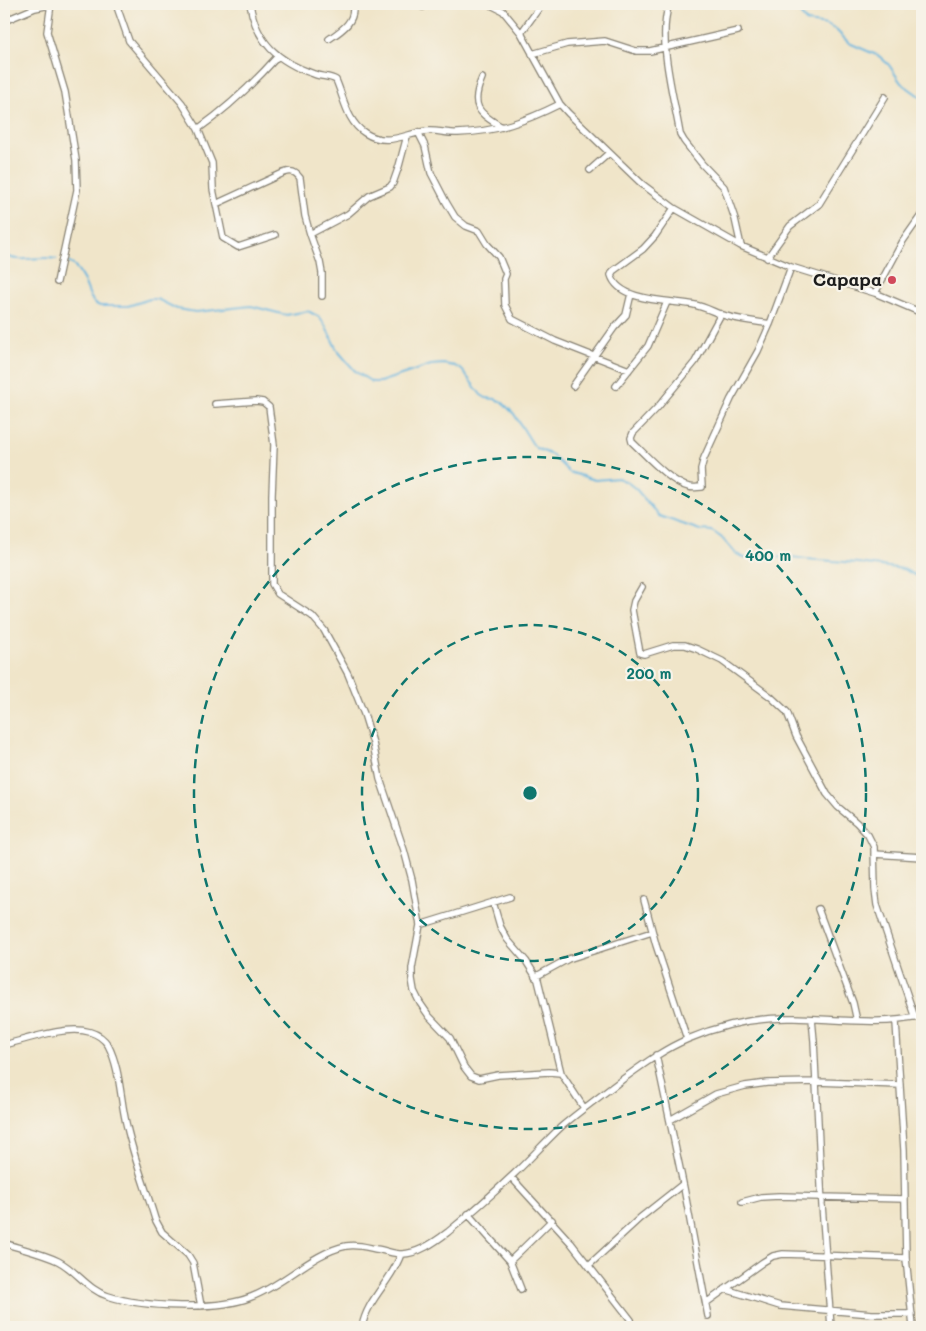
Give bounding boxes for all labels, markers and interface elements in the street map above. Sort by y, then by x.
place label: Capapa [813,267,882,291]
marker: Capapa [886,274,898,286]
text: 400 m [745,545,791,565]
text: 200 m [627,663,672,683]
centre of rings [521,784,539,802]

